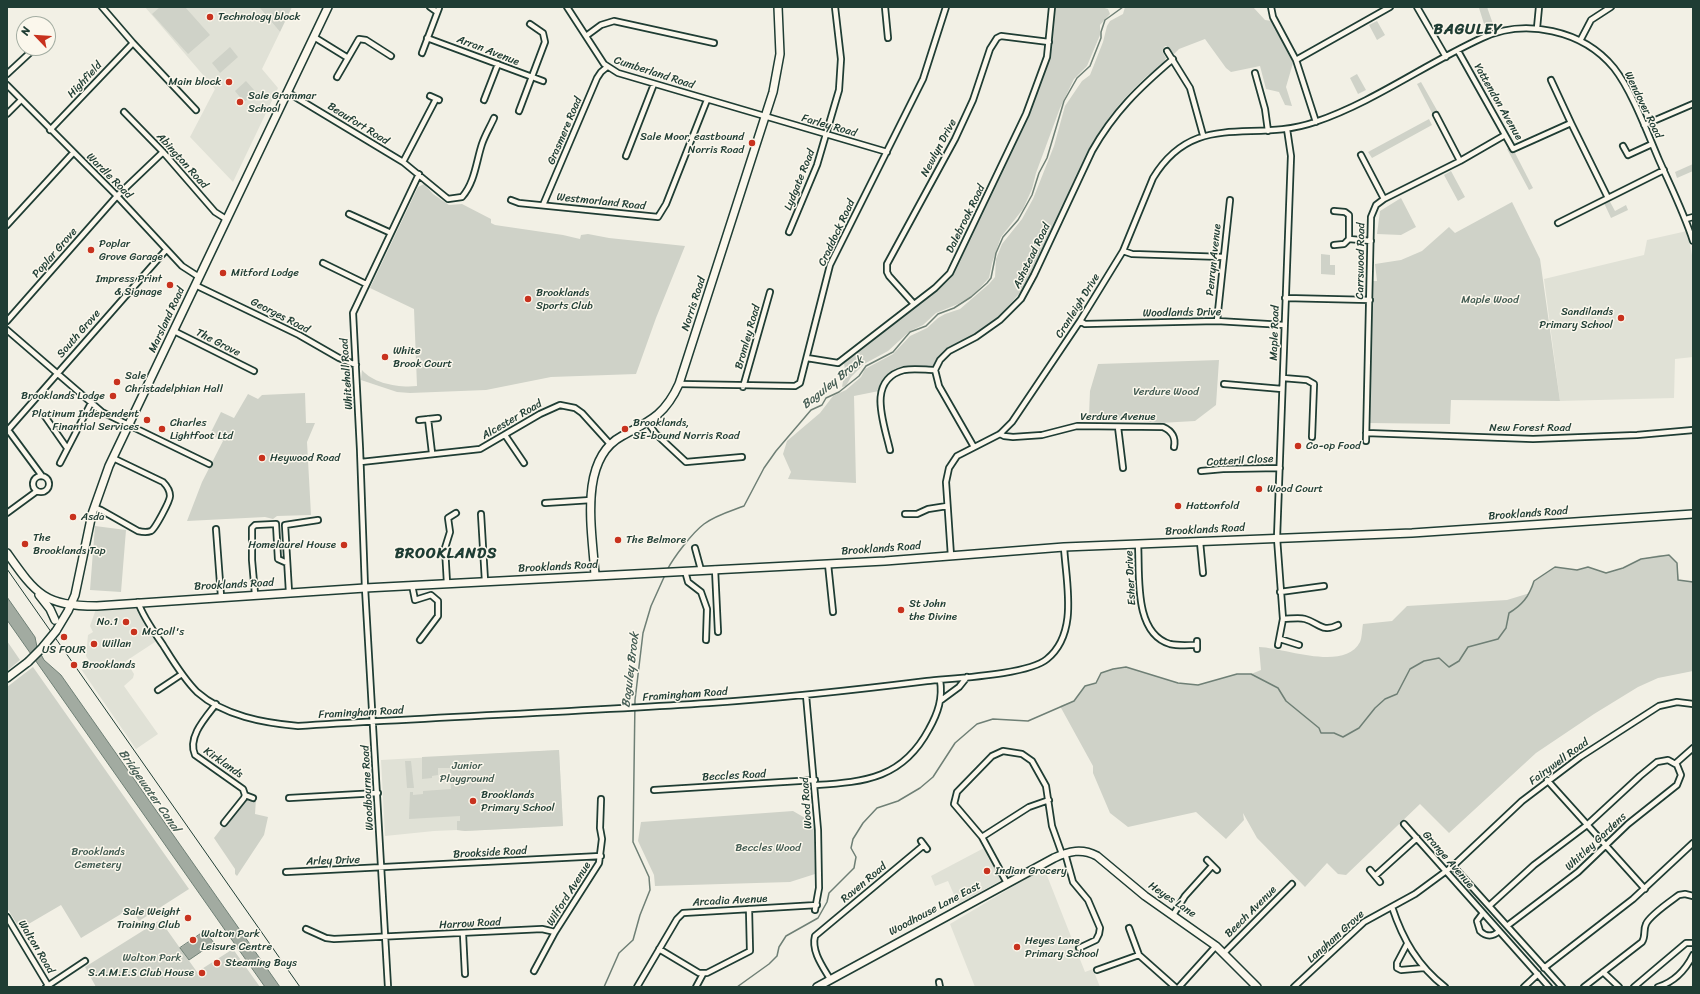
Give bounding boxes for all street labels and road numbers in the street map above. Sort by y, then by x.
street label: Arran Avenue [455,33,521,69]
street label: Cumberland Road [612,54,696,92]
street label: Highfield [65,59,105,101]
street label: Yattendon Avenue [1471,61,1525,143]
street label: Wendover Road [1621,69,1665,141]
street label: Grasmere Road [545,95,585,167]
street label: Beaufort Road [325,100,391,148]
street label: Farley Road [800,112,858,140]
street label: Newlyn Drive [918,117,960,179]
street label: Abington Road [153,130,211,192]
street label: Lydgate Road [782,148,818,212]
street label: Wardle Road [83,150,135,202]
street label: Dalebrook Road [944,183,988,255]
street label: Westmorland Road [556,191,646,213]
street label: Craddock Road [816,198,858,268]
street label: Ashstead Road [1011,221,1053,291]
street label: Carrswood Road [1354,222,1368,300]
street label: Penryn Avenue [1204,223,1224,297]
street label: Poplar Grove [30,225,80,281]
street label: Cranleigh Drive [1053,271,1103,341]
street label: Norris Road [679,275,709,333]
street label: Marsland Road [146,285,188,355]
street label: Georges Road [248,295,312,337]
street label: Bromley Road [733,303,763,371]
street label: Maple Road [1267,305,1283,361]
street label: Woodlands Drive [1143,306,1221,320]
street label: South Grove [54,307,104,361]
street label: The Grove [194,326,242,360]
street label: Whitehall Road [338,338,356,410]
street label: Alcester Road [480,397,544,443]
street label: Verdure Avenue [1080,410,1156,424]
street label: New Forest Road [1489,421,1571,435]
street label: Cotteril Close [1206,453,1274,469]
street label: Brooklands Road [1488,505,1568,523]
street label: Brooklands Road [1165,521,1245,539]
street label: Brooklands Road [841,540,921,558]
street label: Esher Drive [1123,550,1139,606]
street label: Brooklands Road [518,558,598,576]
street label: Brooklands Road [194,576,274,594]
street label: Framingham Road [642,685,728,705]
street label: Framingham Road [318,704,404,722]
street label: Fairywell Road [1527,736,1591,788]
street label: Kirklands [201,745,245,781]
street label: Woodbourne Road [359,745,377,831]
street label: Beccles Road [702,768,766,784]
street label: Wood Road [799,777,815,829]
street label: Whitley Gardens [1563,810,1629,874]
street label: Grange Avenue [1419,829,1477,891]
street label: Brookside Road [453,844,527,862]
street label: Arley Drive [306,853,360,869]
street label: Wilford Avenue [544,859,594,929]
street label: Raven Road [839,860,889,906]
street label: Woodhouse Lane East [887,879,983,939]
street label: Heyes Lane [1146,879,1198,921]
street label: Beech Avenue [1222,883,1280,941]
street label: Arcadia Avenue [692,892,768,910]
street label: Langham Grove [1305,908,1367,966]
street label: Harrow Road [439,916,501,932]
street label: Walton Road [15,918,57,976]

